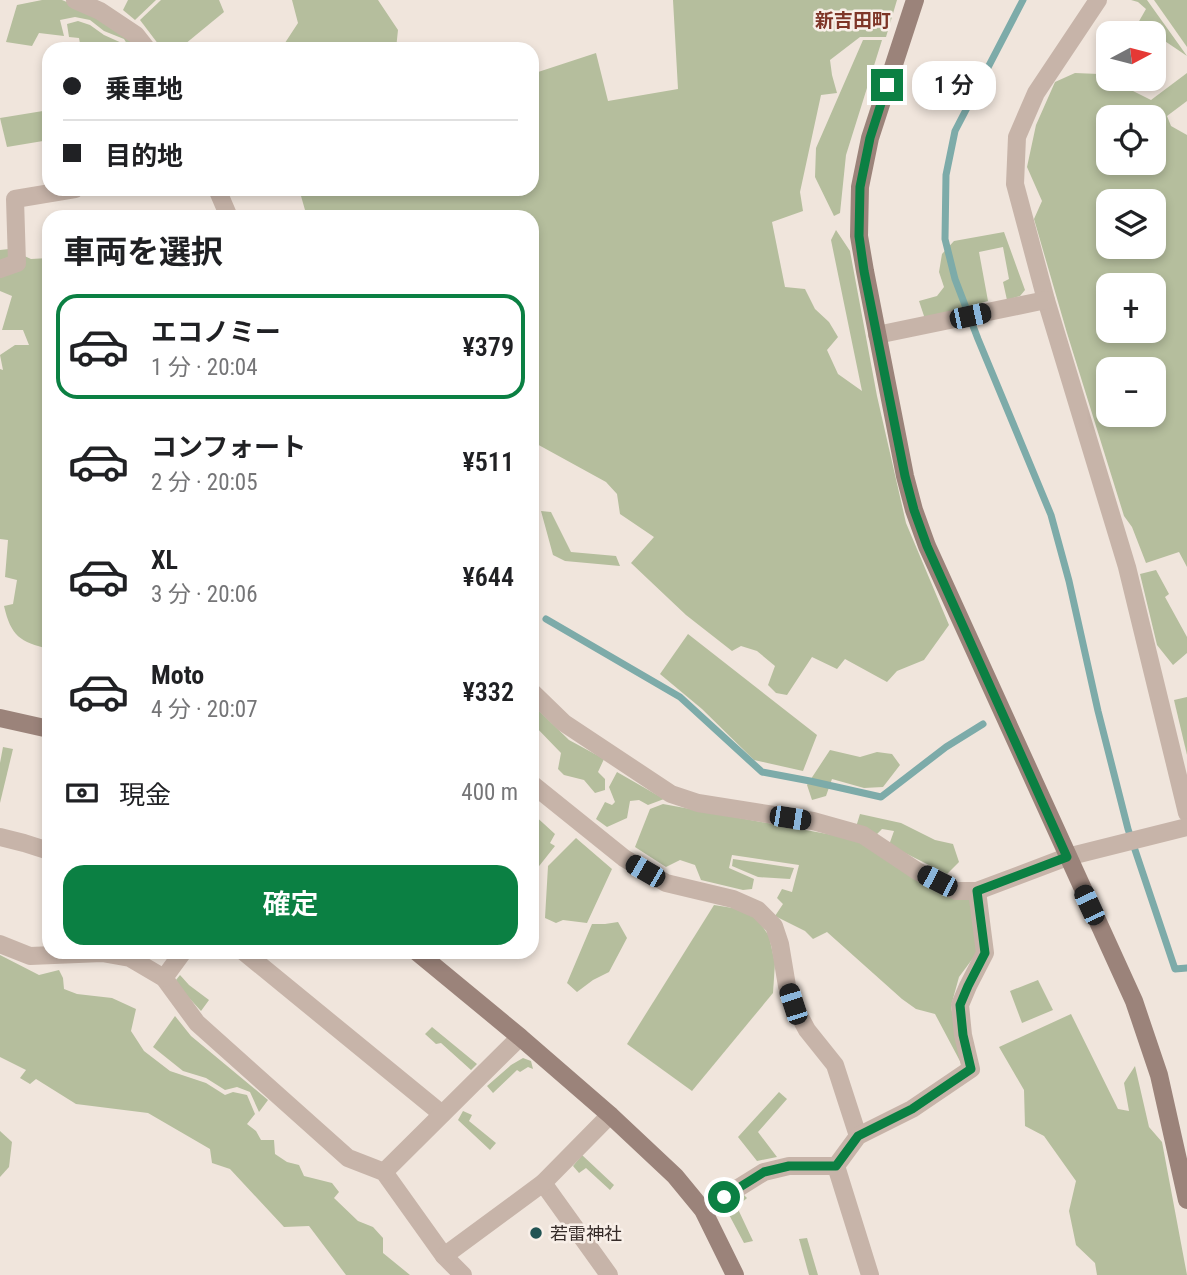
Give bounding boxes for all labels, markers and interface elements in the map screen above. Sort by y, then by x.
district label: 新吉田町 [815,9,891,32]
north arrow [1096,21,1166,91]
map controls [1096,21,1166,427]
callout: 1 分 [912,60,996,110]
route end [871,69,903,101]
text: 1 分 [934,72,974,99]
text: 乗車地 [105,74,183,104]
button: locate [1096,105,1166,175]
text: 目的地 [105,141,183,171]
button: layers [1096,189,1166,259]
text: 車両を選択 [63,233,223,271]
button: + [1096,273,1166,343]
car [948,301,993,331]
icon: car [67,315,130,378]
text: エコノミー [151,317,281,347]
text: ¥379 [462,332,514,362]
text: 1 分 · 20:04 [151,354,258,381]
button: − [1096,357,1166,427]
icon: car [67,430,130,493]
text: コンフォート [151,432,306,462]
text: ¥511 [462,447,514,477]
text: 2 分 · 20:05 [151,469,258,496]
icon: car [67,545,130,608]
text: XL [151,545,178,575]
text: ¥644 [462,562,514,592]
text: 3 分 · 20:06 [151,581,258,608]
icon: car [67,660,130,723]
text: Moto [151,660,204,690]
text: ¥332 [462,677,514,707]
text: 4 分 · 20:07 [151,696,258,723]
icon: cash [63,774,101,812]
text: 400 m [461,779,518,806]
text: 現金 [119,780,171,810]
car [768,804,813,832]
car [622,851,669,891]
car [914,862,961,900]
button: 確定 [63,865,518,945]
car [1071,882,1108,928]
car [777,981,810,1027]
route start [708,1181,740,1213]
place label: 若雷神社 [550,1223,622,1244]
marker: 若雷神社 [528,1225,544,1241]

